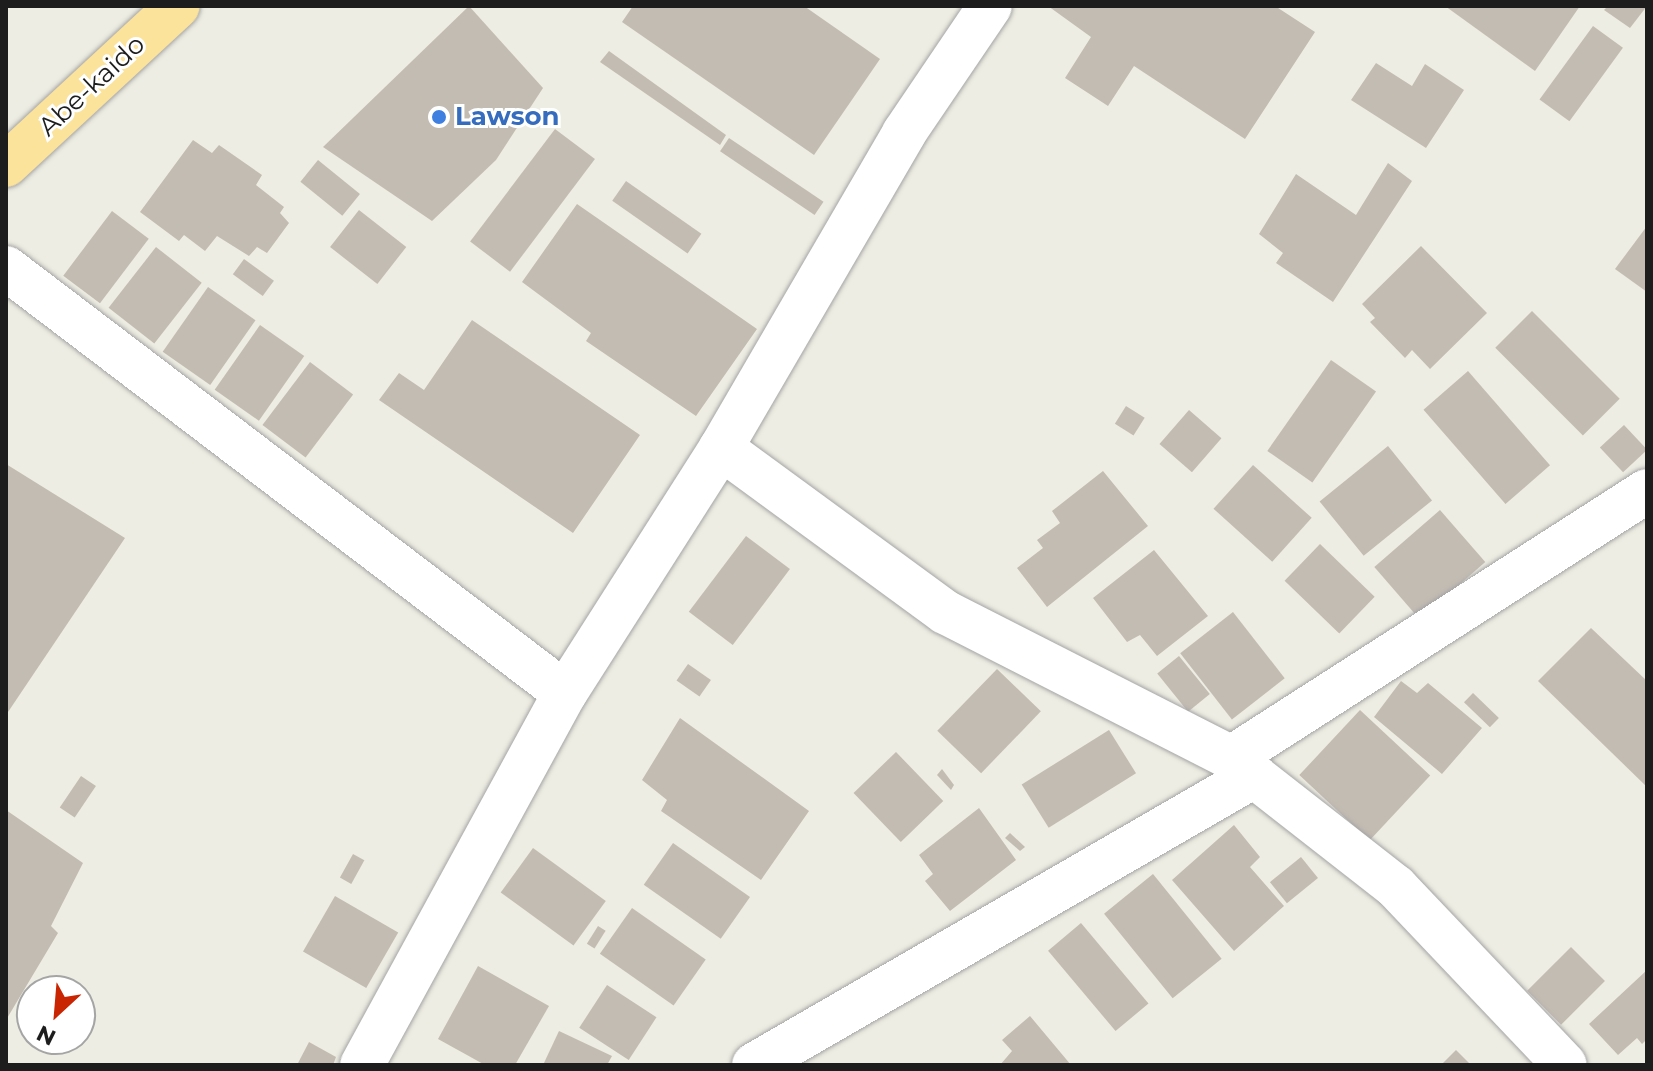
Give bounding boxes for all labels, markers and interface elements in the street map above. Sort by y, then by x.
street label: Abe-kaido [32,29,152,143]
place label: Lawson [455,101,560,133]
marker: Lawson [430,108,448,126]
north arrow [16,975,96,1055]
text: N [32,1019,60,1051]

